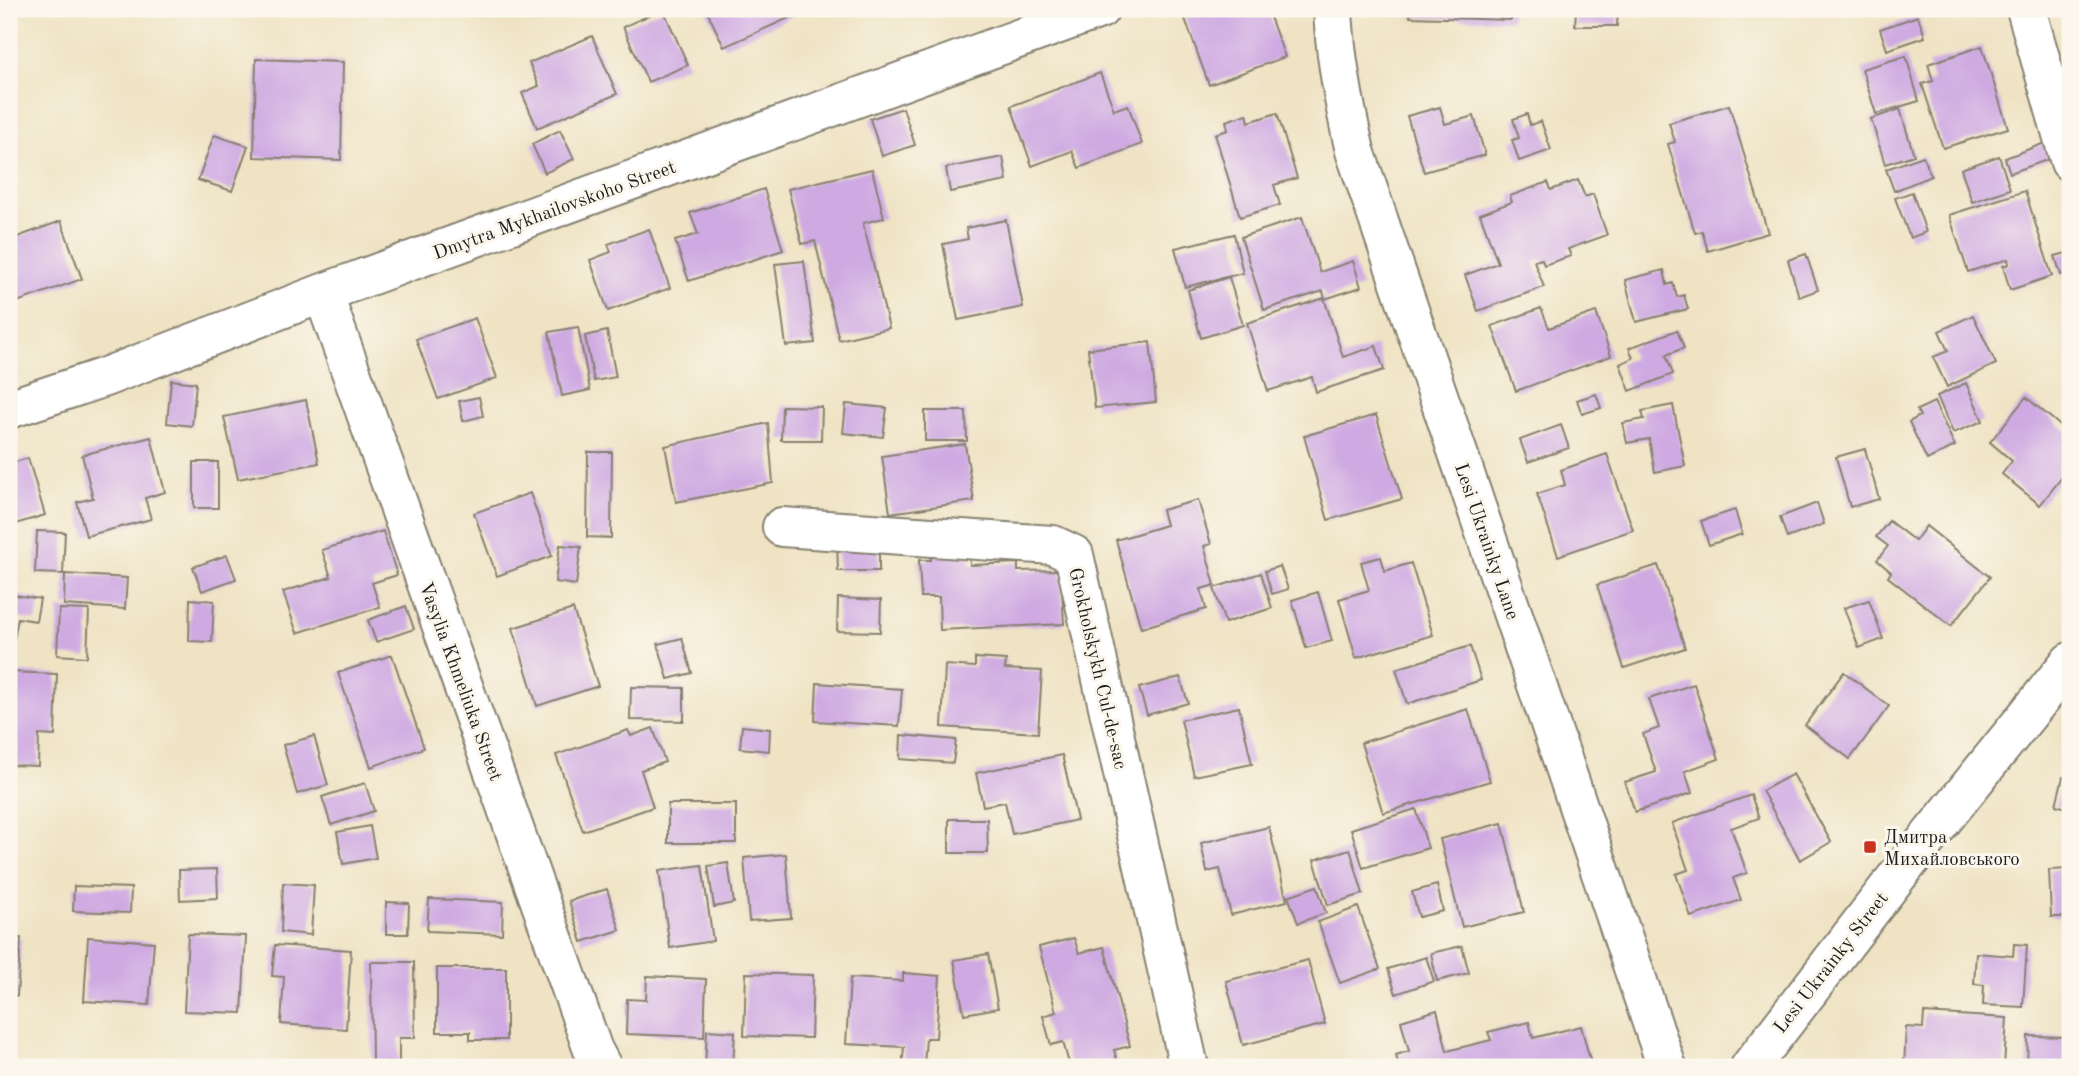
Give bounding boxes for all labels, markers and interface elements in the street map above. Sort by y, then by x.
street label: Dmytra Mykhailovskoho Street [431,159,679,264]
street label: Lesi Ukrainky Lane [1450,461,1521,622]
street label: Grokholskykh Сul-de-sac [1064,566,1129,771]
street label: Vasylia Khmeliuka Street [415,580,504,784]
place label: Дмитра Михайловського [1884,829,2020,870]
marker: Дмитра Михайловського [1862,839,1878,855]
street label: Lesi Ukrainky Street [1771,890,1893,1038]

